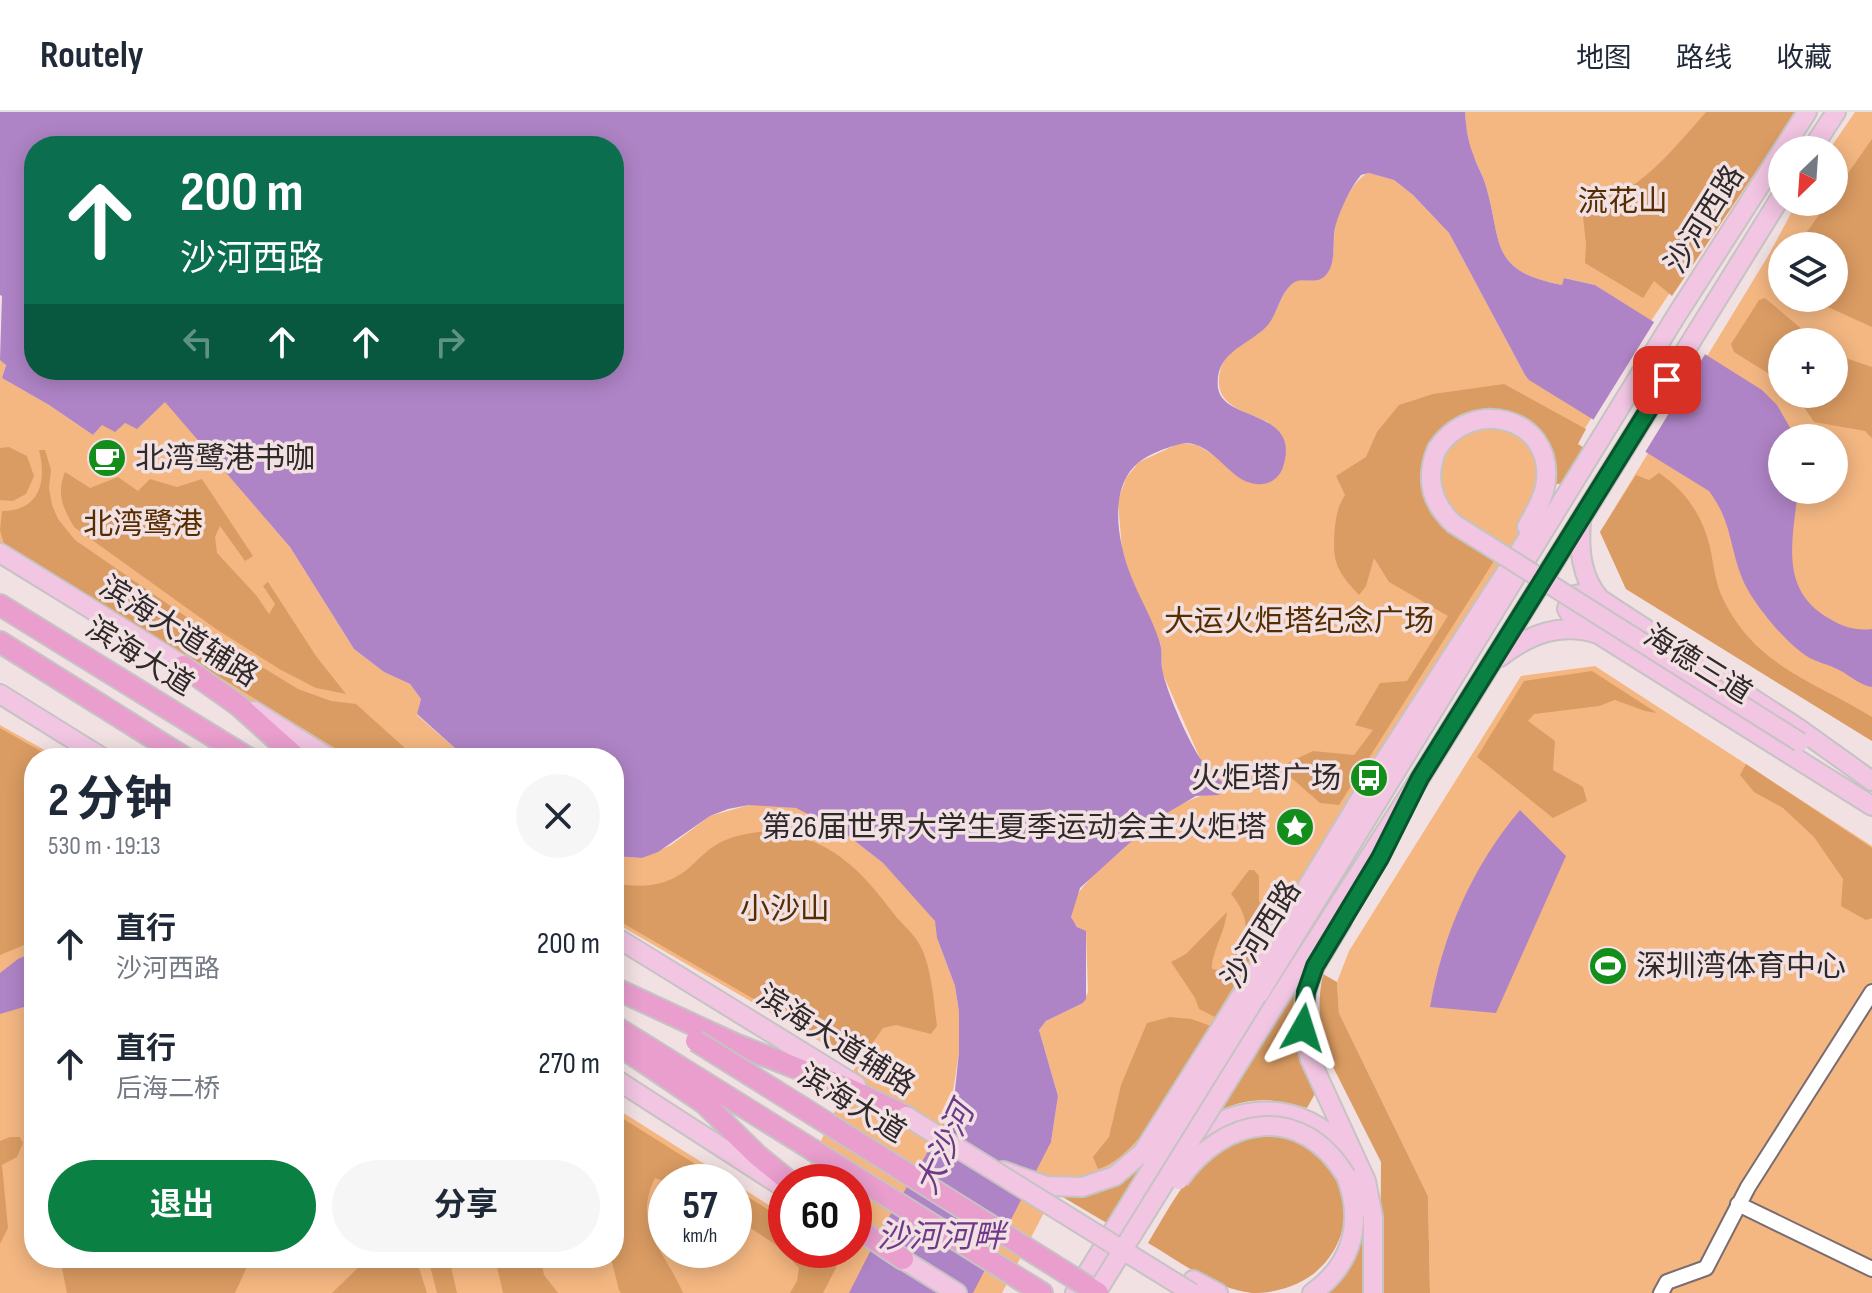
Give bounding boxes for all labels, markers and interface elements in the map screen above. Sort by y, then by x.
text: Routely [40,33,144,78]
text: 地图 [1576,42,1632,75]
text: 路线 [1676,42,1732,75]
text: 收藏 [1776,42,1832,75]
north arrow [1768,136,1848,216]
map controls [1768,136,1848,504]
street label: 沙河西路 [1658,159,1752,280]
text: 200 m [180,160,304,227]
icon: ahead [48,168,152,272]
park label: 流花山 [1578,184,1668,220]
button: layers [1768,232,1848,312]
text: 沙河西路 [180,238,324,281]
icon: left [176,320,220,364]
icon: ahead [260,320,304,364]
icon: ahead [344,320,388,364]
icon: right [428,320,472,364]
button: + [1768,328,1848,408]
pin [1633,346,1701,414]
icon: arrive [1645,358,1689,402]
button: − [1768,424,1848,504]
cafe icon: 北湾鹭港书咖 [86,437,128,479]
place label: 北湾鹭港书咖 [135,441,315,477]
park label: 北湾鹭港 [83,507,203,543]
street label: 滨海大道辅路 [93,568,265,694]
park label: 大运火炬塔纪念广场 [1164,604,1434,640]
street label: 滨海大道 [80,609,200,703]
street label: 海德三道 [1637,618,1758,712]
bus stop icon: 火炬塔广场 [1348,757,1390,799]
place label: 火炬塔广场 [1191,761,1341,797]
text: 2 分钟 [48,772,173,829]
button: close [516,774,600,858]
place icon: 第26届世界大学生夏季运动会主火炬塔 [1274,806,1316,848]
place label: 第26届世界大学生夏季运动会主火炬塔 [762,810,1267,846]
text: 530 m · 19:13 [48,831,161,862]
street label: 沙河西路 [1215,874,1309,995]
park label: 小沙山 [740,892,830,928]
text: 直行 [116,911,176,947]
icon: ahead [48,922,92,966]
text: 200 m [537,926,600,962]
sports icon: 深圳湾体育中心 [1587,945,1629,987]
place label: 深圳湾体育中心 [1636,949,1846,985]
text: 沙河西路 [116,954,220,985]
street label: 滨海大道辅路 [750,977,922,1103]
position arrow [1261,986,1345,1070]
text: 直行 [116,1031,176,1067]
icon: ahead [48,1042,92,1086]
text: 270 m [538,1046,600,1082]
street label: 滨海大道 [792,1056,912,1150]
text: 后海二桥 [116,1074,220,1105]
water label: 大沙河 [907,1091,986,1200]
button: 退出 [48,1160,316,1252]
button: 分享 [332,1160,600,1252]
speed limit sign: 60 [768,1164,872,1268]
text: 57 [683,1182,717,1230]
water label: 沙河河畔 [877,1218,1009,1257]
text: km/h [683,1224,717,1248]

